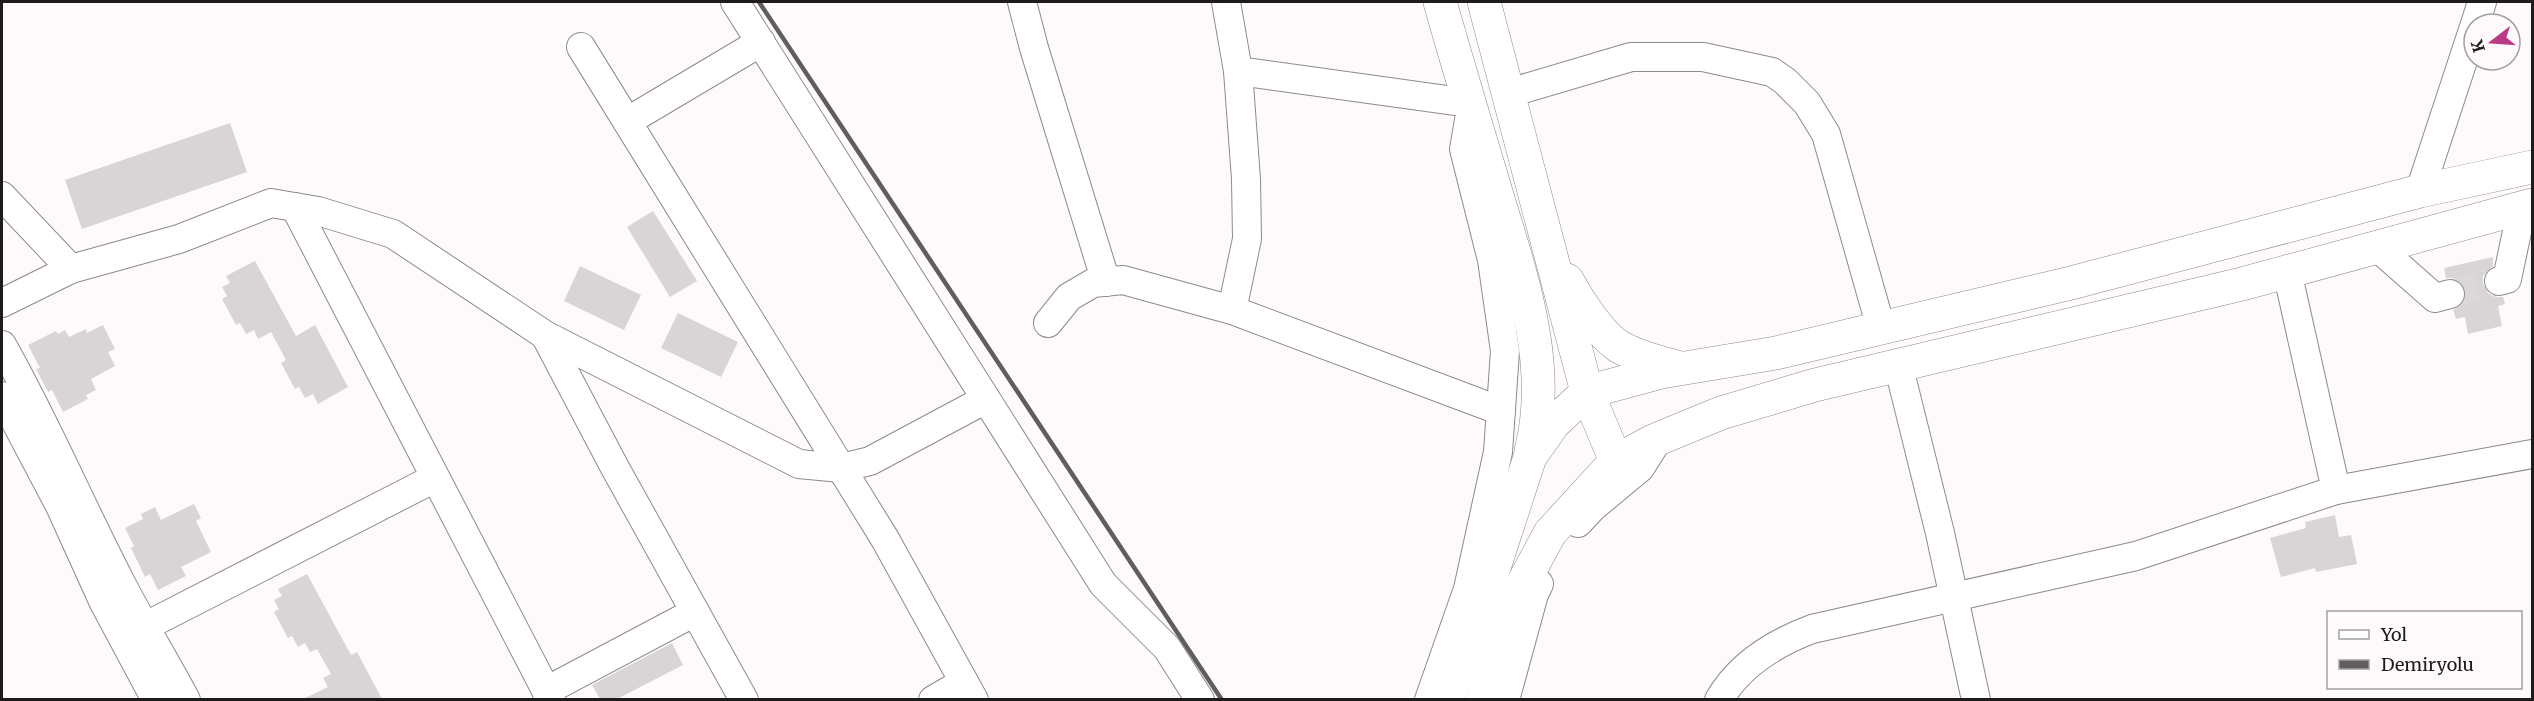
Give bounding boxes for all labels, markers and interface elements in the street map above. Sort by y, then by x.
north arrow [2462,12,2522,72]
text: K [2466,38,2489,55]
legend [2327,611,2522,689]
text: Yol [2380,623,2407,646]
text: Demiryolu [2381,653,2474,676]

